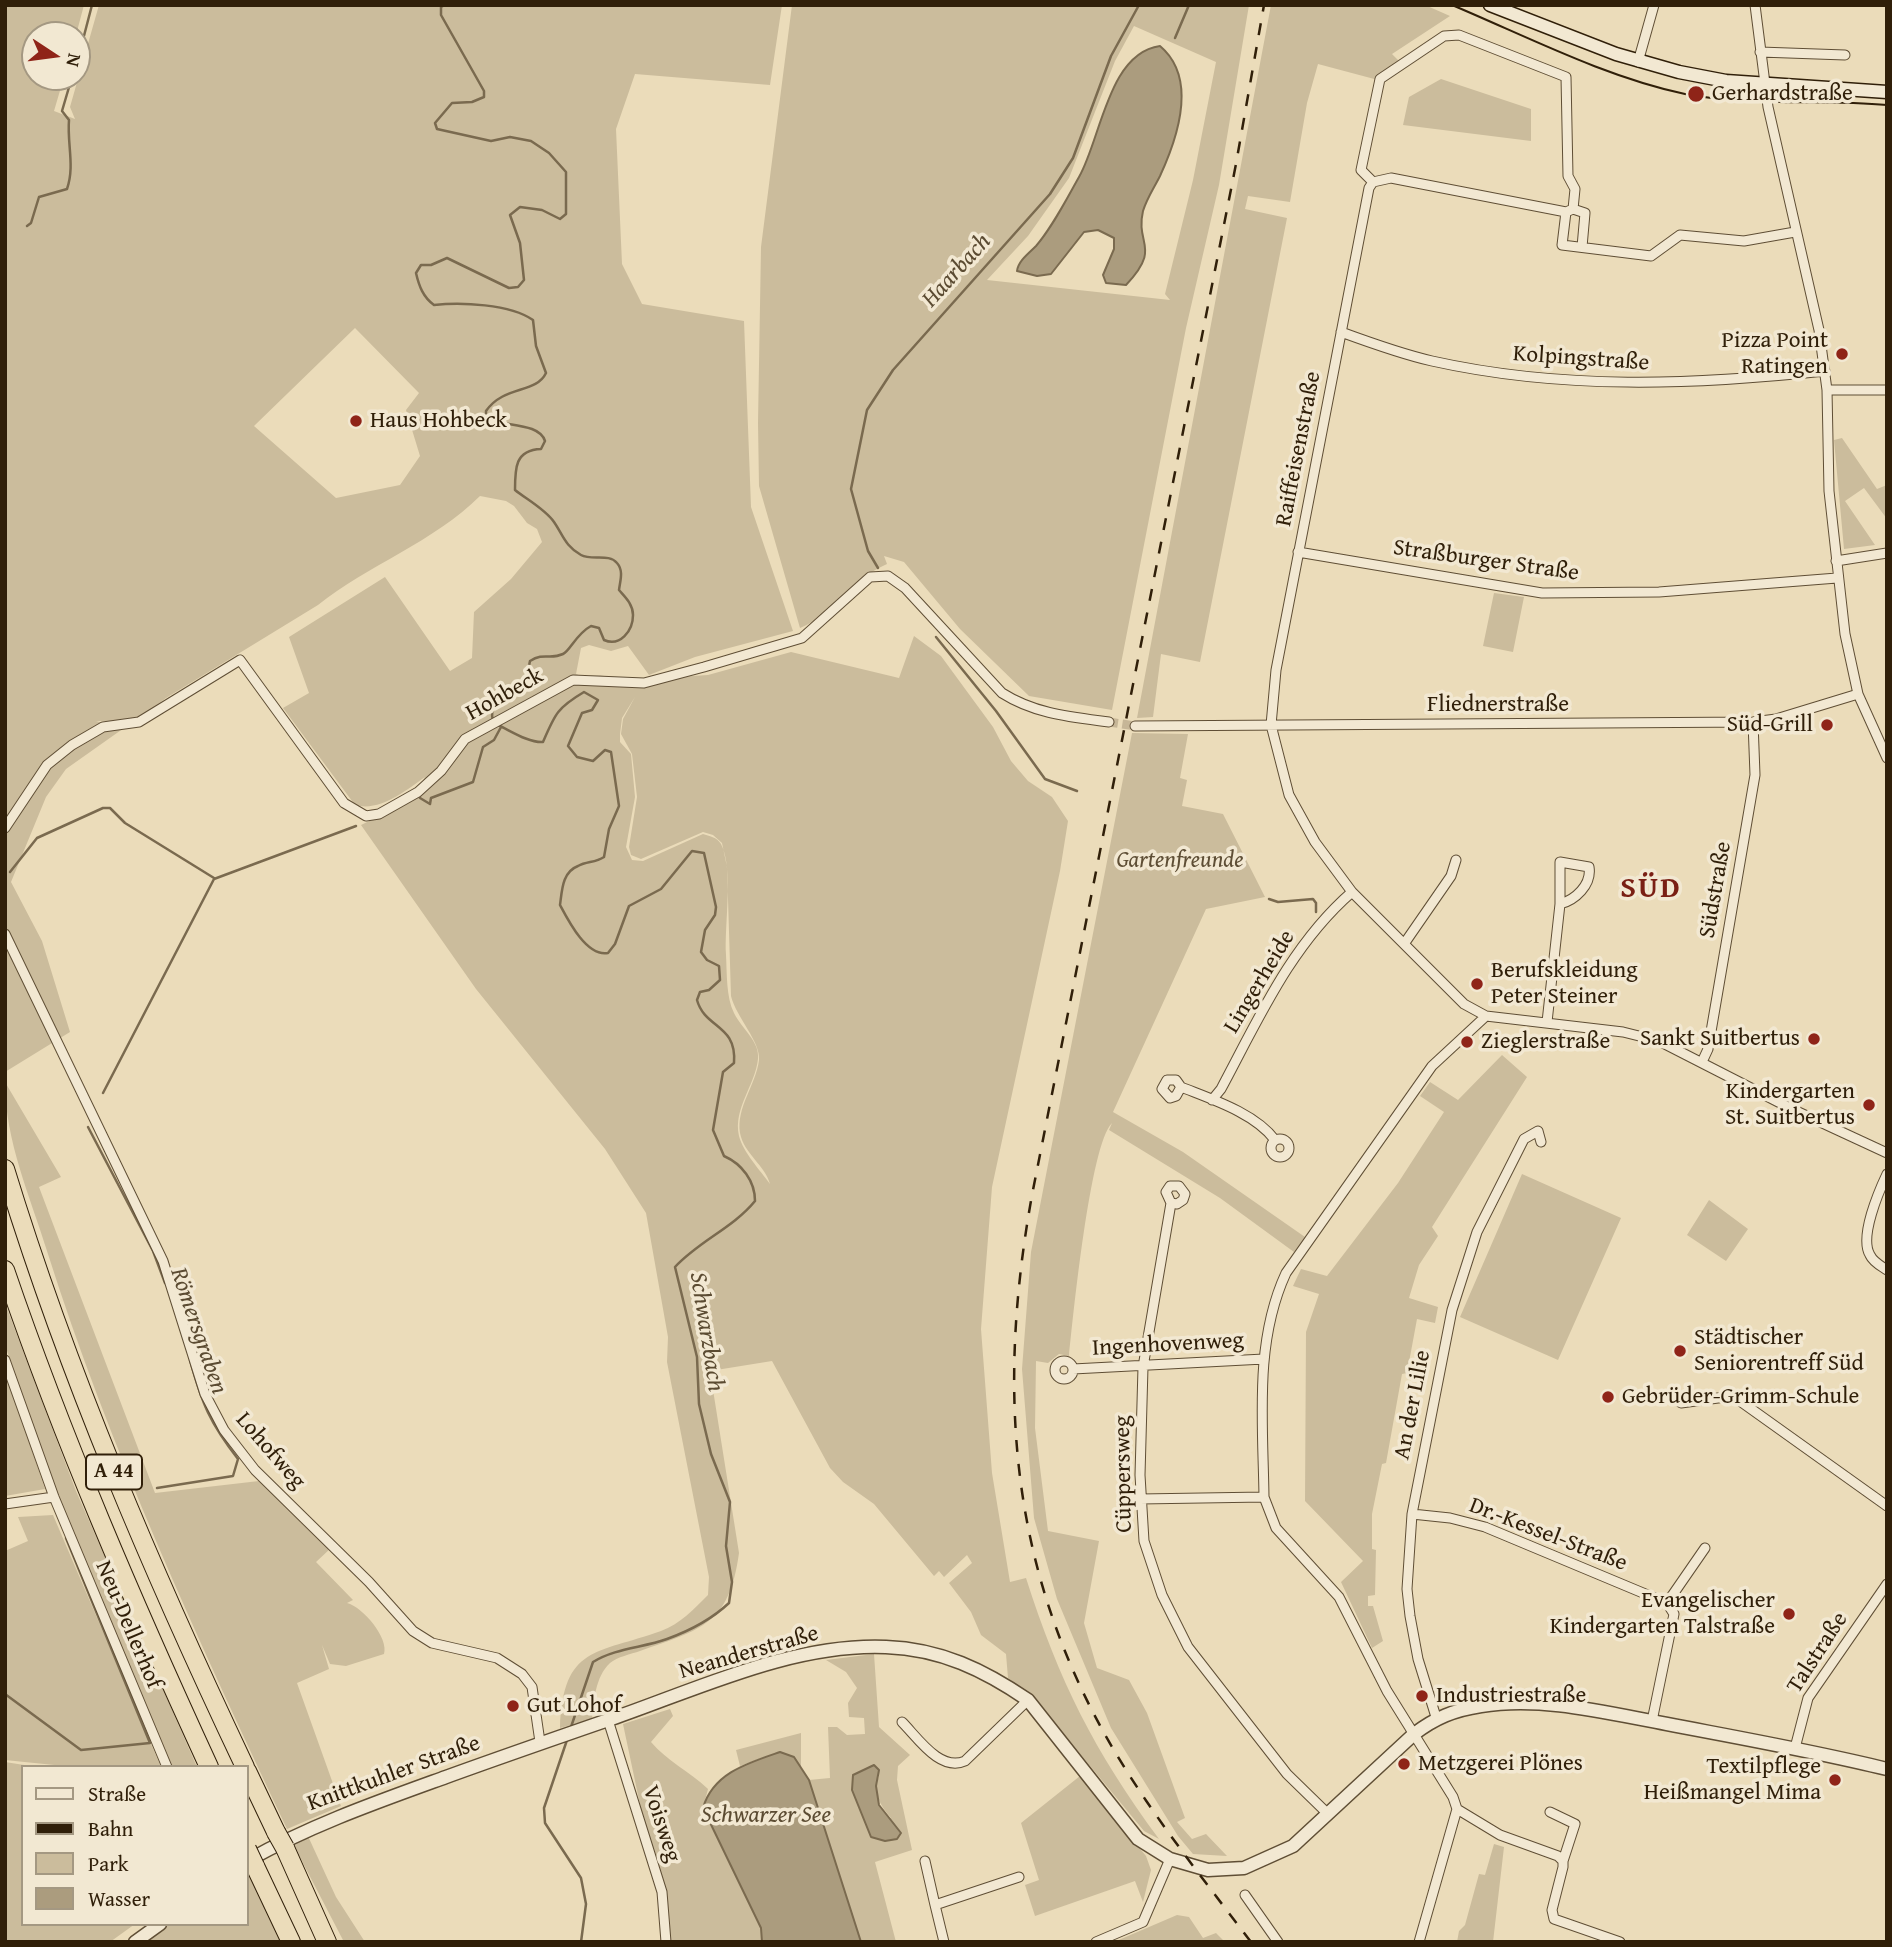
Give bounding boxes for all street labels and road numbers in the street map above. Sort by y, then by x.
street label: Kolpingstraße [1512,340,1650,378]
street label: Raiffeisenstraße [1270,369,1328,529]
street label: Straßburger Straße [1391,534,1581,588]
street label: Hohbeck [462,663,548,727]
street label: Fliednerstraße [1427,691,1569,719]
street label: Südstraße [1694,840,1738,940]
street label: Lingerheide [1218,925,1302,1039]
street label: Ingenhovenweg [1091,1327,1245,1363]
street label: An der Lilie [1389,1348,1437,1462]
street label: Lohofweg [229,1407,311,1495]
street label: Cüppersweg [1109,1415,1139,1533]
road number: A 44 [86,1454,142,1490]
street label: Dr.-Kessel-Straße [1465,1492,1631,1578]
street label: Neu-Dellerhof [89,1557,167,1693]
street label: Talstraße [1782,1607,1854,1699]
street label: Neanderstraße [676,1620,822,1686]
street label: Knittkuhler Straße [304,1730,484,1818]
street label: Voisweg [636,1782,686,1866]

